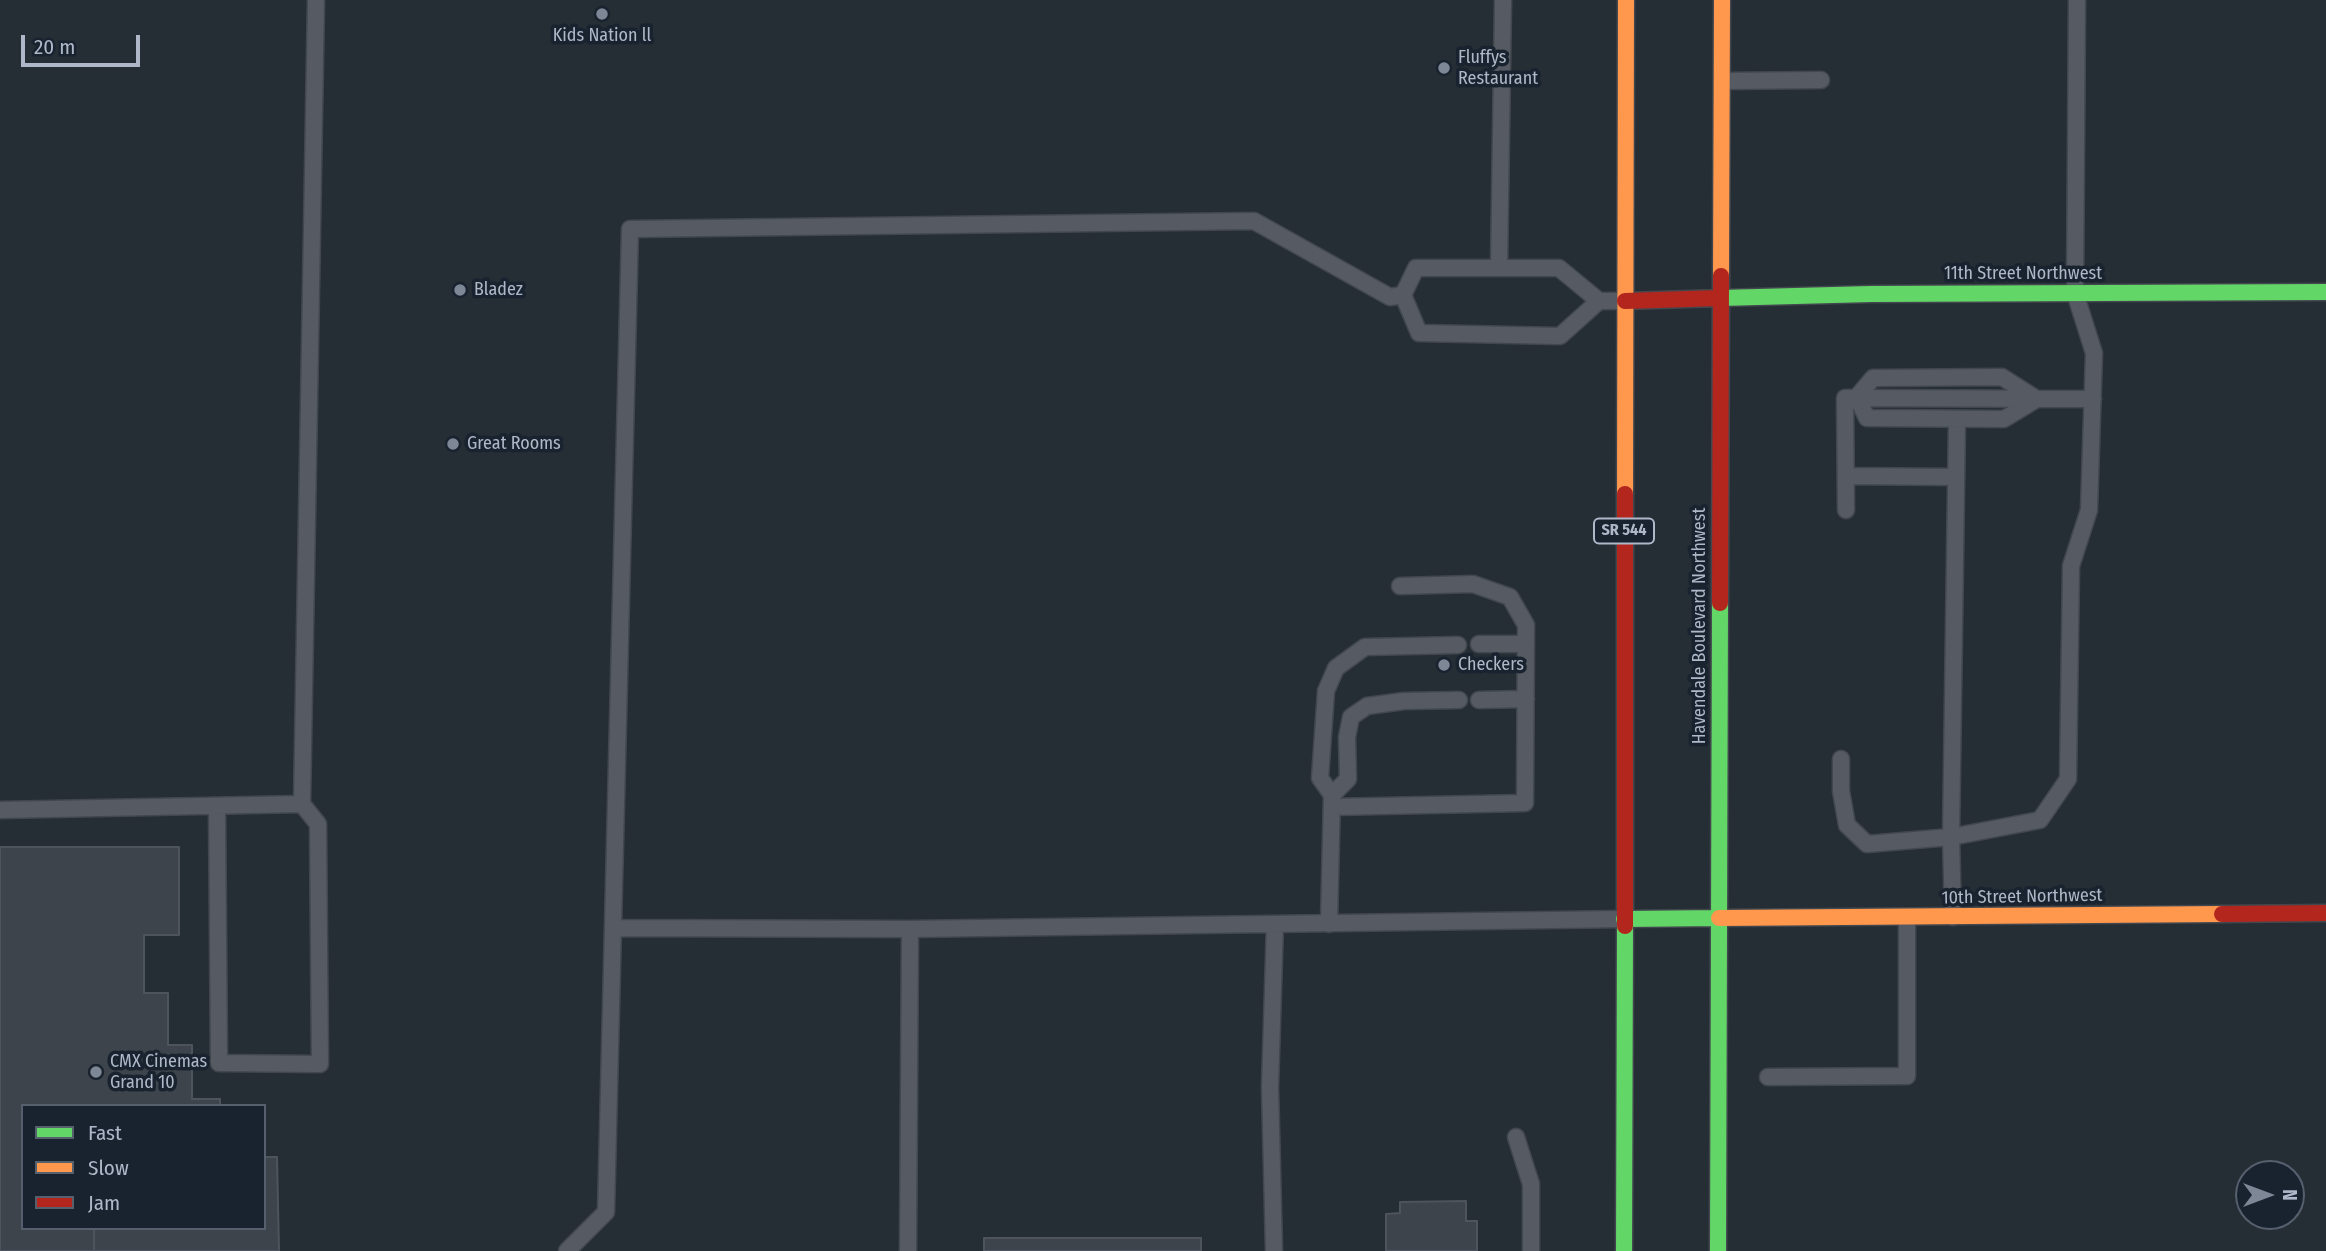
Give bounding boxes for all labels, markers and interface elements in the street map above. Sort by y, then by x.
marker: Kids Nation ll [594,6,610,22]
scale bar [24,21,144,65]
place label: Kids Nation ll [553,25,651,47]
text: 20 m [34,34,75,60]
place label: Fluffys Restaurant [1458,47,1538,90]
marker: Fluffys Restaurant [1436,60,1452,76]
street label: 11th Street Northwest [1944,263,2102,285]
place label: Bladez [474,279,523,301]
marker: Bladez [452,282,468,298]
place label: Great Rooms [467,433,561,455]
marker: Great Rooms [445,436,461,452]
street label: Havendale Boulevard Northwest [1689,508,1711,744]
road number: SR 544 [1594,518,1654,544]
place label: Checkers [1458,654,1524,676]
marker: Checkers [1436,657,1452,673]
street label: 10th Street Northwest [1941,885,2103,909]
place label: CMX Cinemas Grand 10 [110,1051,207,1094]
marker: CMX Cinemas Grand 10 [88,1064,104,1080]
legend [21,1104,266,1230]
text: Fast [88,1120,122,1146]
text: Slow [88,1155,129,1181]
north arrow [2235,1160,2305,1230]
text: N [2278,1189,2301,1201]
text: Jam [88,1190,120,1216]

